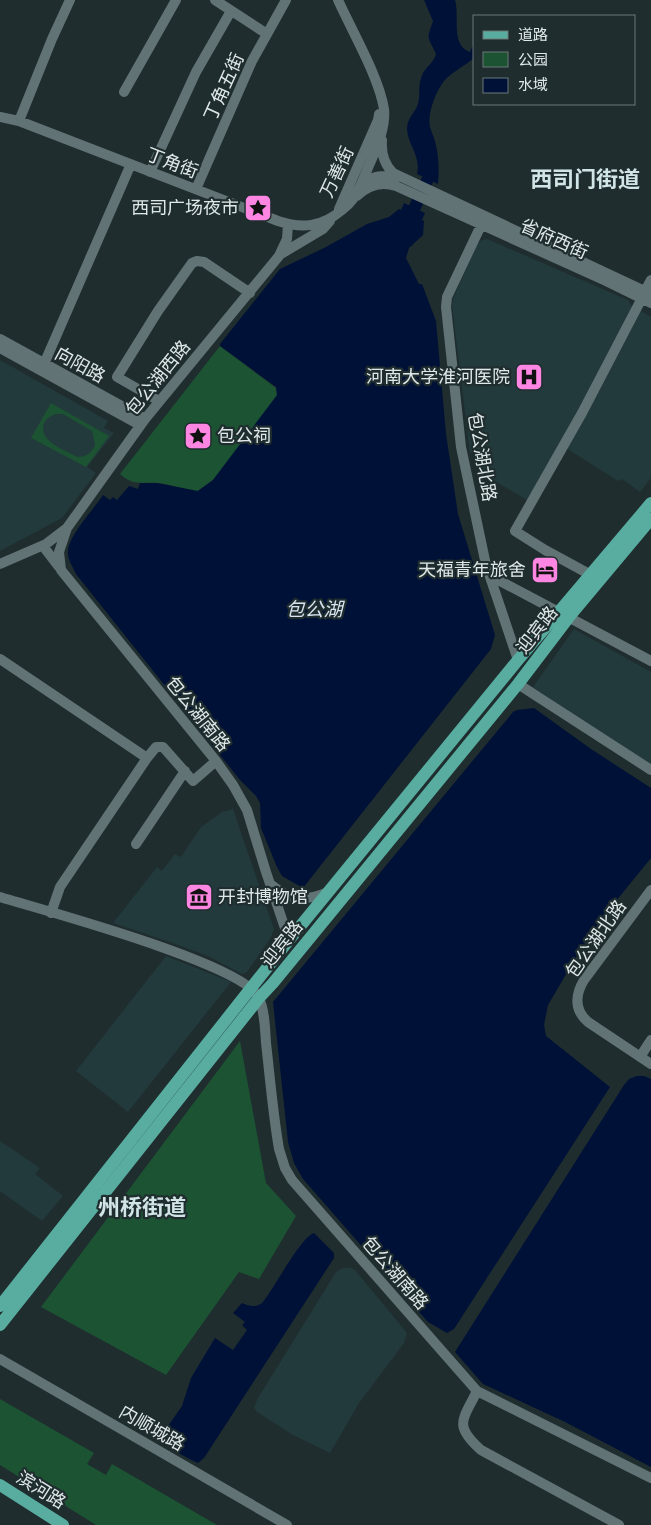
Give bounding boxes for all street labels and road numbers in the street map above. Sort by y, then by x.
street label: 丁角五街 [199,50,248,124]
street label: 丁角街 [143,143,201,182]
street label: 万善街 [316,143,357,201]
street label: 省府西街 [517,214,591,263]
street label: 包公湖西路 [121,336,194,419]
street label: 向阳路 [52,342,109,387]
street label: 包公湖北路 [464,411,501,503]
street label: 迎宾路 [512,602,562,657]
street label: 包公湖南路 [162,672,235,755]
street label: 包公湖北路 [561,896,630,982]
street label: 迎宾路 [256,916,307,971]
street label: 包公湖南路 [358,1232,433,1314]
street label: 内顺城路 [116,1400,189,1455]
street label: 滨河路 [13,1466,70,1513]

